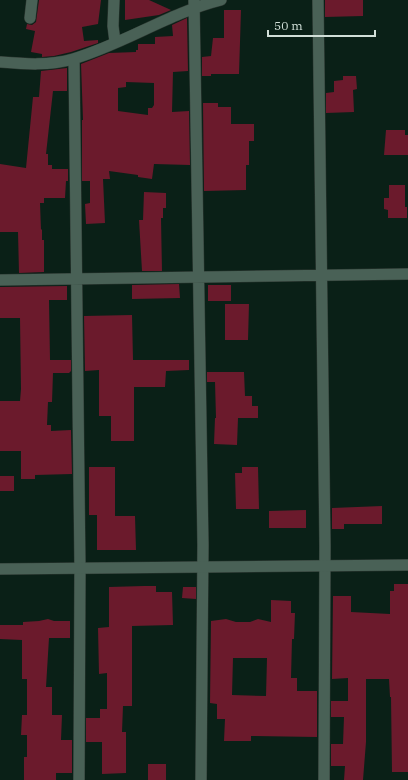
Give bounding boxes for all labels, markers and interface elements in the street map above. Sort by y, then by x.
scale bar [268,12,375,38]
text: 50 m [274,18,303,33]

